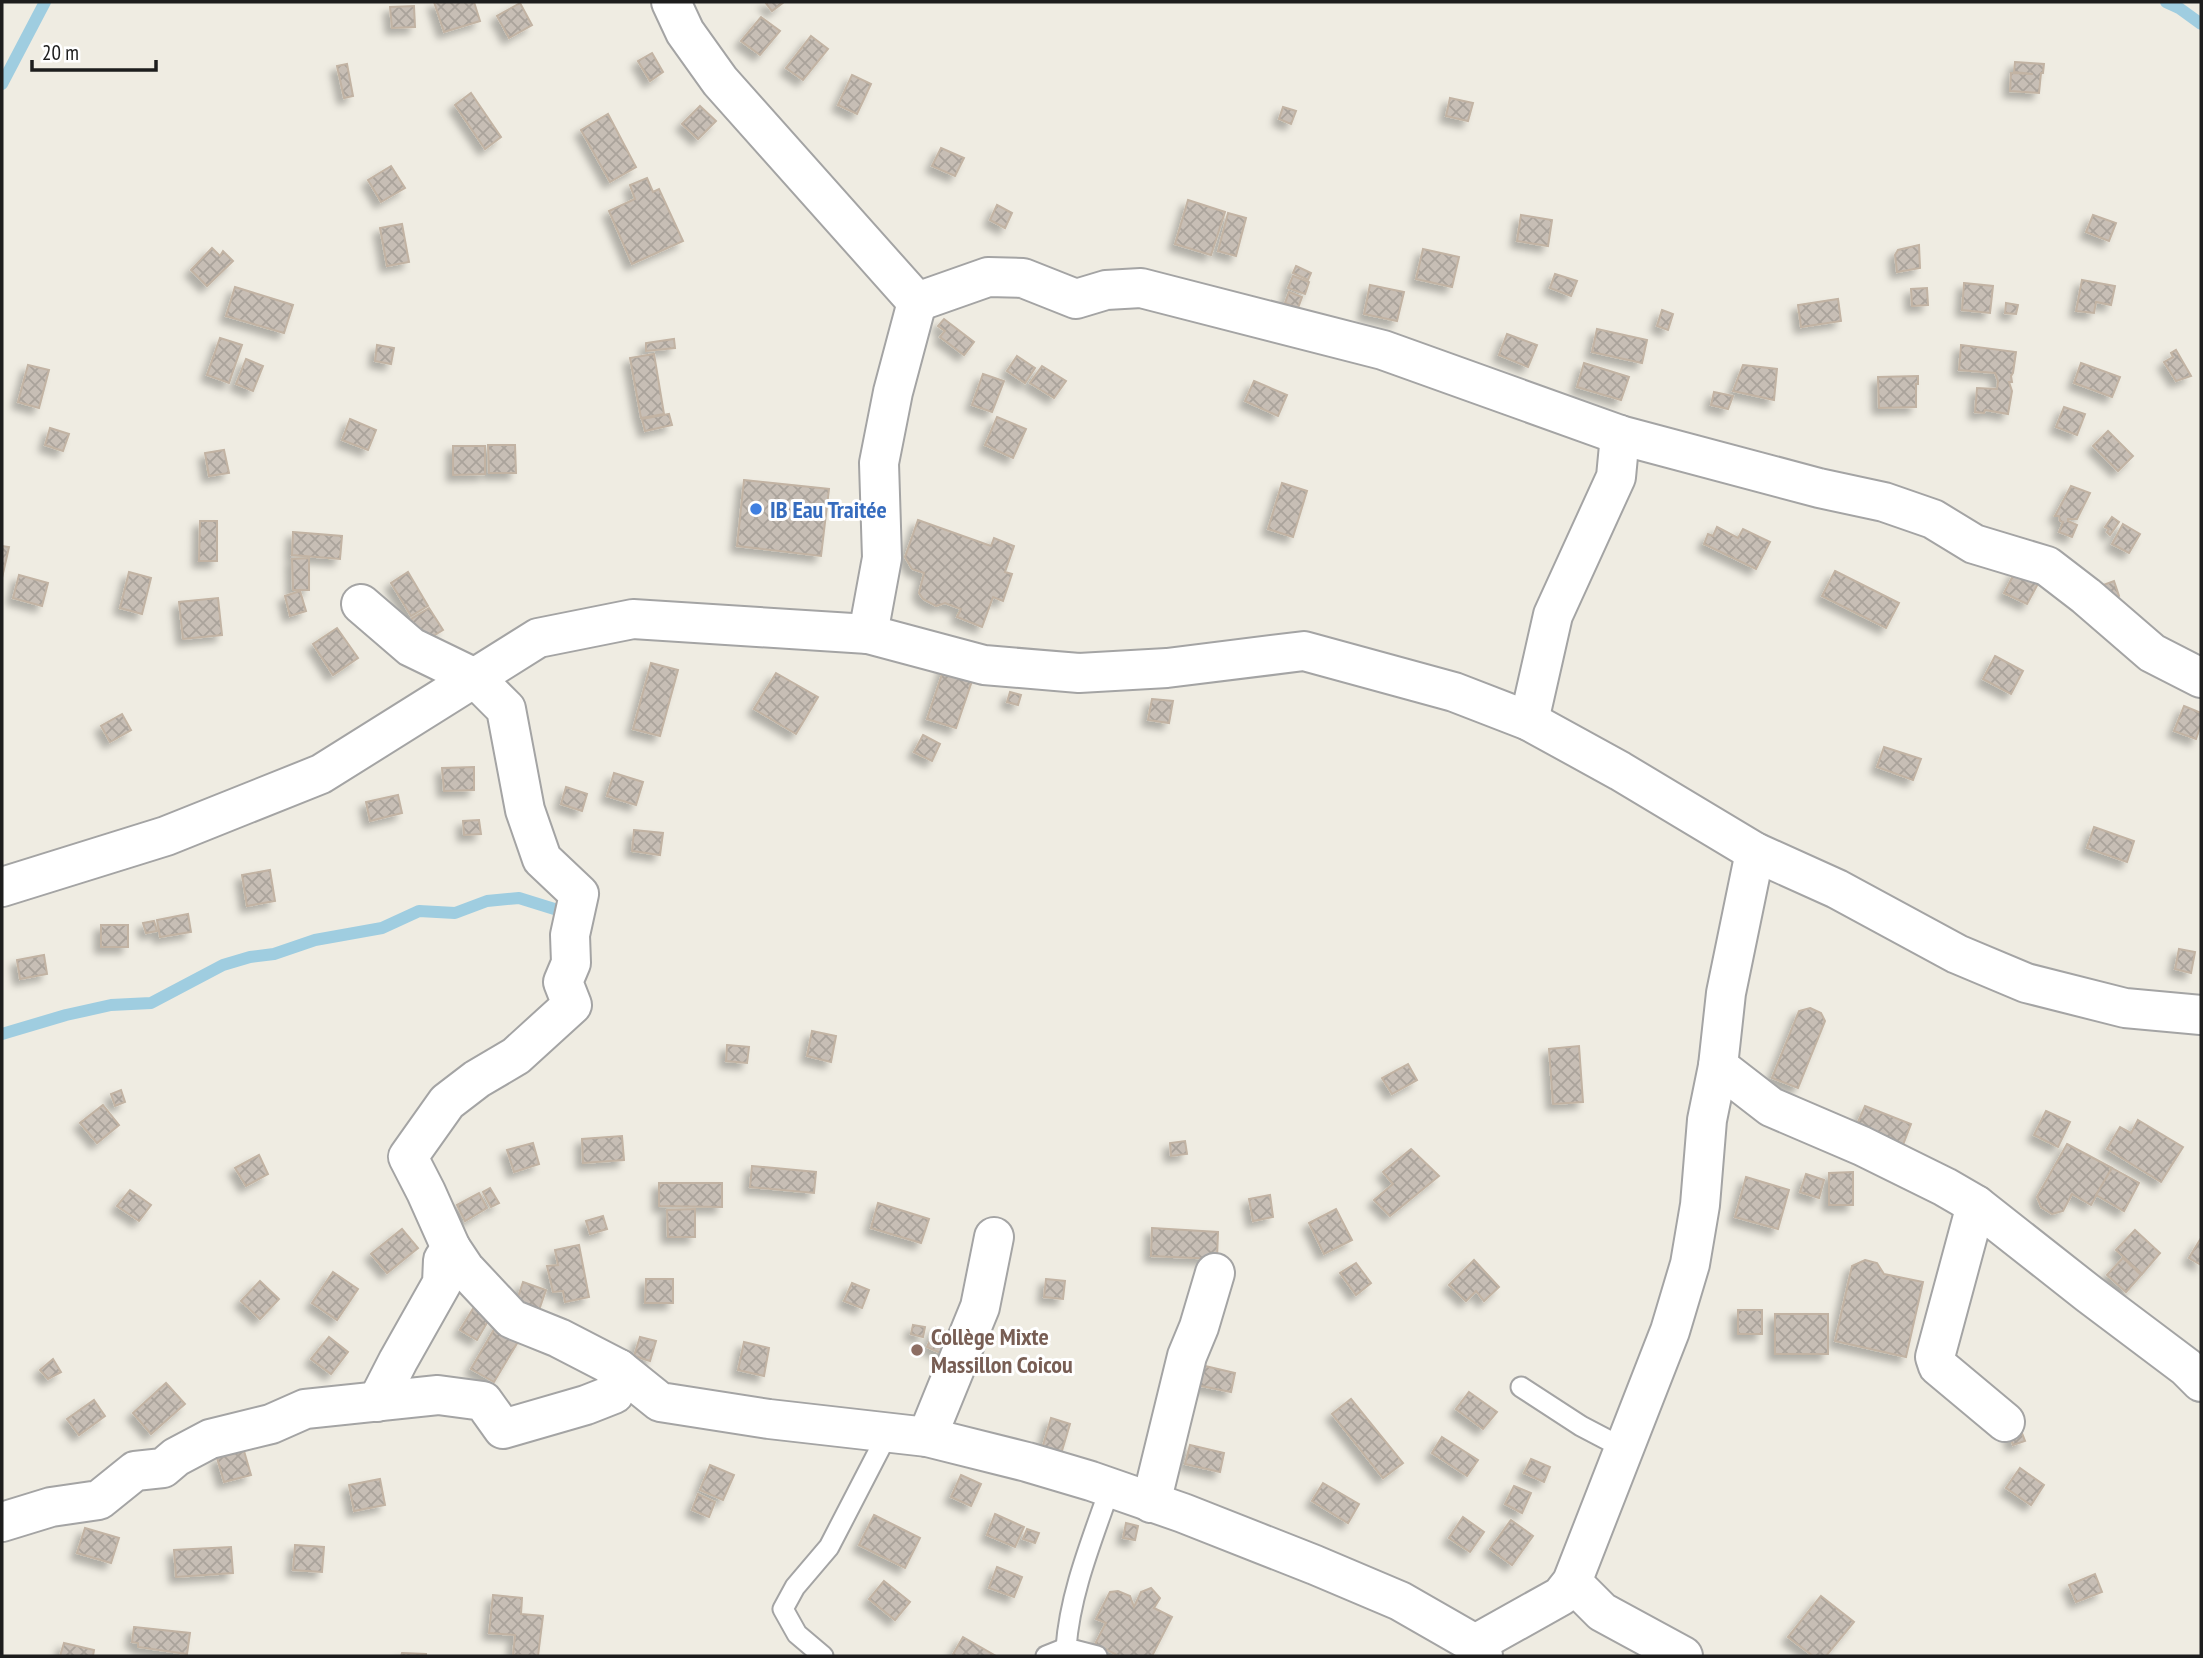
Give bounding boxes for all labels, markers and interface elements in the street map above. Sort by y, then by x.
scale bar [32,28,156,72]
text: 20 m [42,39,79,66]
place label: IB Eau Traitée [770,494,887,525]
marker: IB Eau Traitée [748,501,764,517]
place label: Collège Mixte Massillon Coicou [931,1321,1073,1380]
marker: Collège Mixte Massillon Coicou [909,1342,925,1358]

